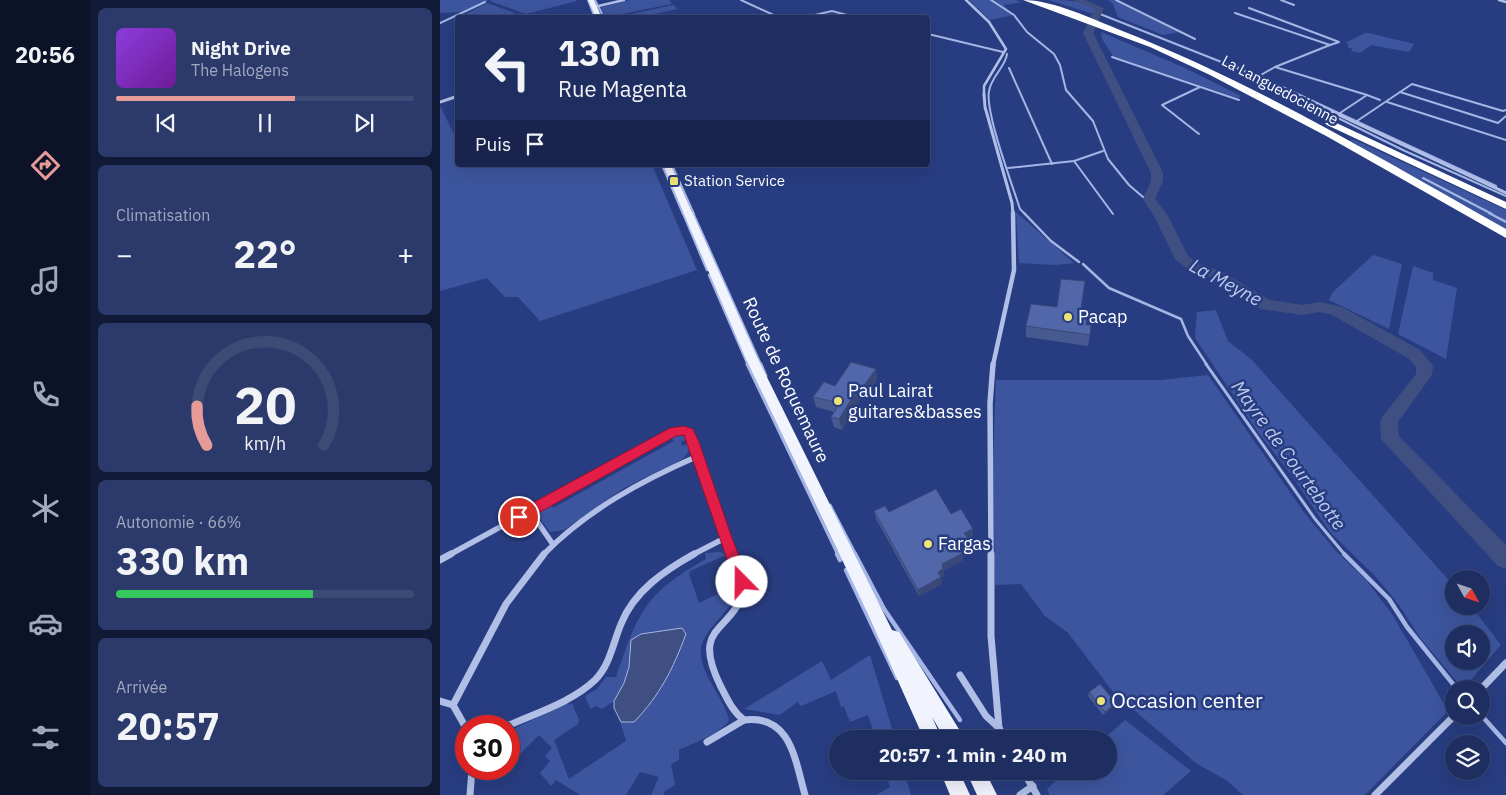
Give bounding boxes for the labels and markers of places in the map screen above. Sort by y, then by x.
place label: Station Service [684,171,785,190]
marker: Station Service [668,175,680,187]
place label: Pacap [1078,305,1127,328]
marker: Pacap [1062,311,1074,323]
place label: Paul Lairat guitares&basses [848,379,982,423]
marker: Paul Lairat guitares&basses [832,395,844,407]
pin [498,496,540,538]
place label: Fargas [938,532,991,555]
marker: Fargas [922,538,934,550]
place label: Occasion center [1111,686,1263,714]
marker: Occasion center [1095,695,1107,707]

